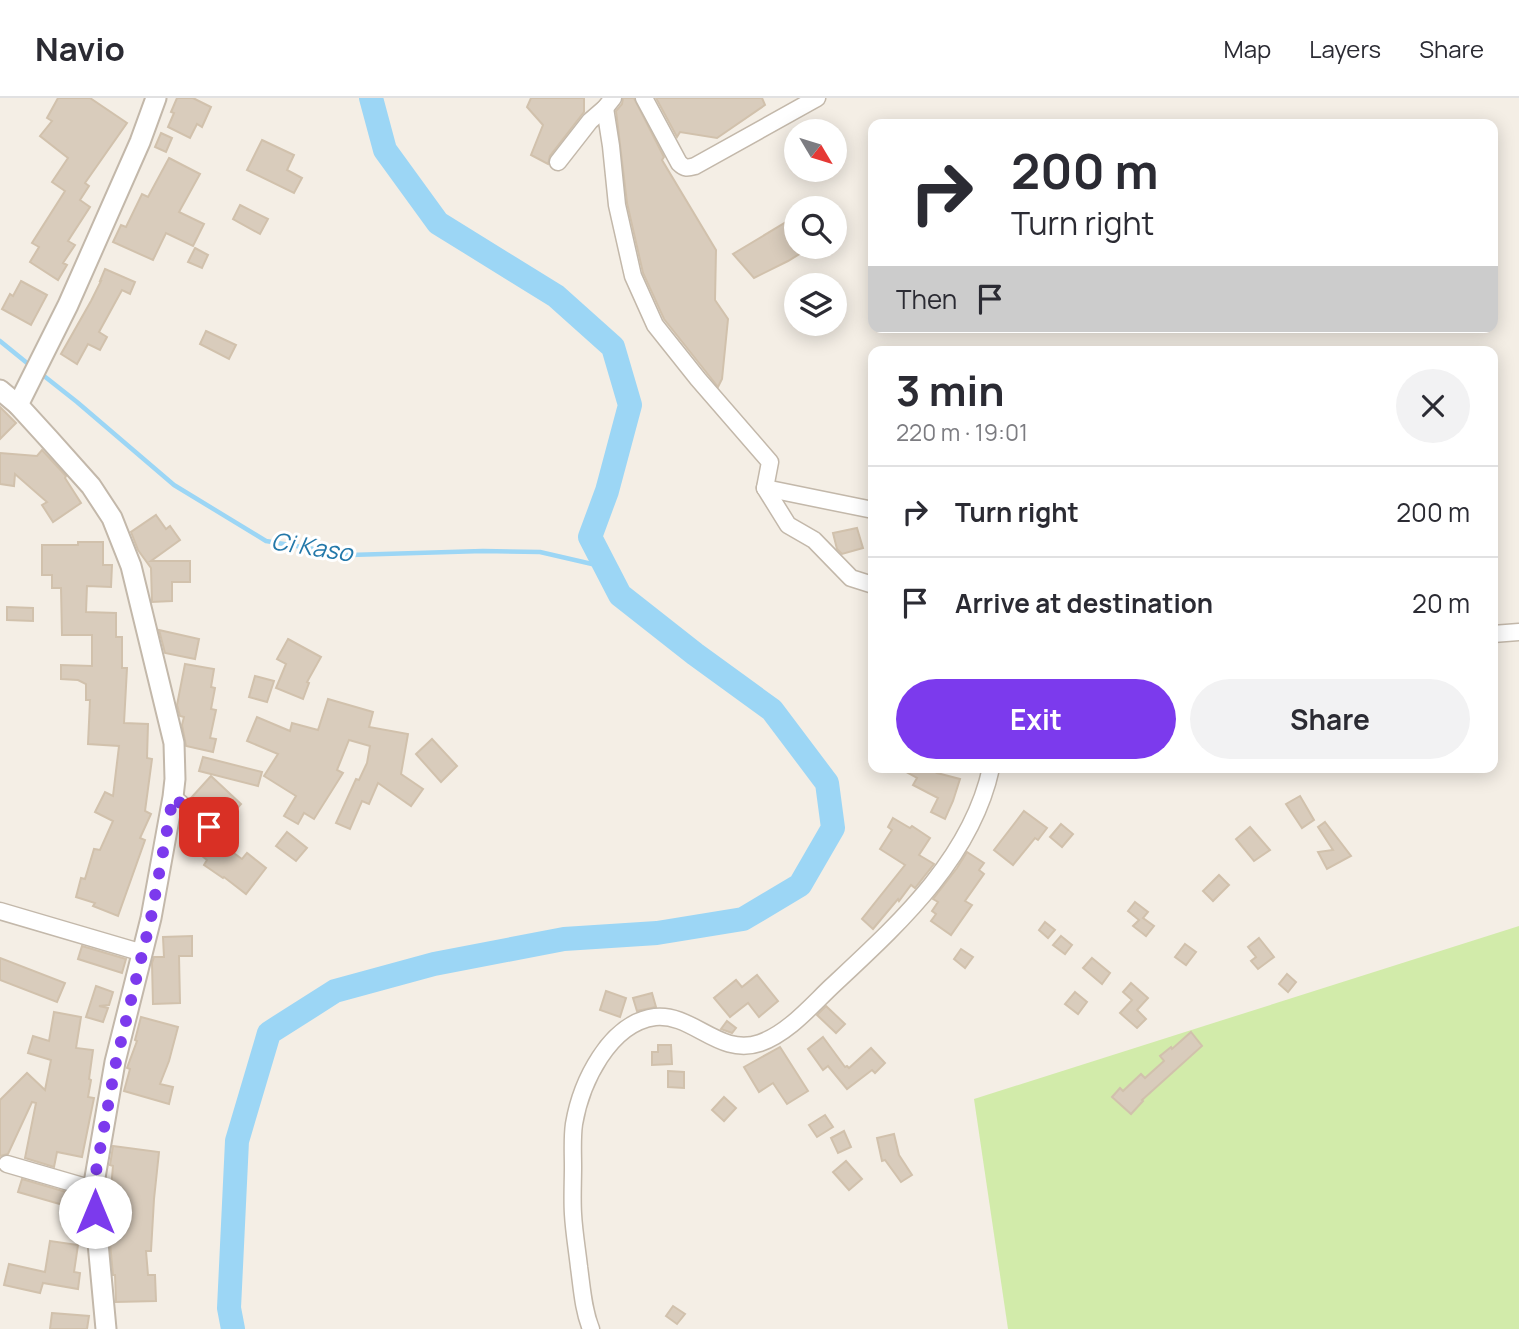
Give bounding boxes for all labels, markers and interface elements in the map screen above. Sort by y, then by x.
text: Navio [35,26,125,71]
text: Map [1224,32,1271,65]
text: Layers [1309,32,1381,65]
text: Share [1419,32,1484,65]
north arrow [784,119,847,182]
map controls [784,119,847,336]
text: 200 m [1011,137,1159,204]
icon: right [896,147,987,238]
button: search [784,196,847,259]
text: Turn right [1011,201,1154,245]
button: layers [784,273,847,336]
icon: arrive [971,280,1009,318]
text: Then [896,281,957,317]
text: 3 min [896,361,1005,419]
button: close [1396,369,1470,443]
text: 220 m · 19:01 [896,416,1028,448]
icon: right [896,493,934,531]
text: Turn right [955,494,1079,530]
text: 200 m [1396,494,1470,530]
water label: Ci Kaso [269,523,357,569]
icon: arrive [896,584,934,622]
text: Arrive at destination [955,585,1213,621]
text: 20 m [1412,585,1470,621]
button: Exit [896,679,1176,759]
button: Share [1190,679,1470,759]
pin [179,797,239,857]
icon: arrive [190,808,228,846]
position arrow [58,1175,132,1249]

